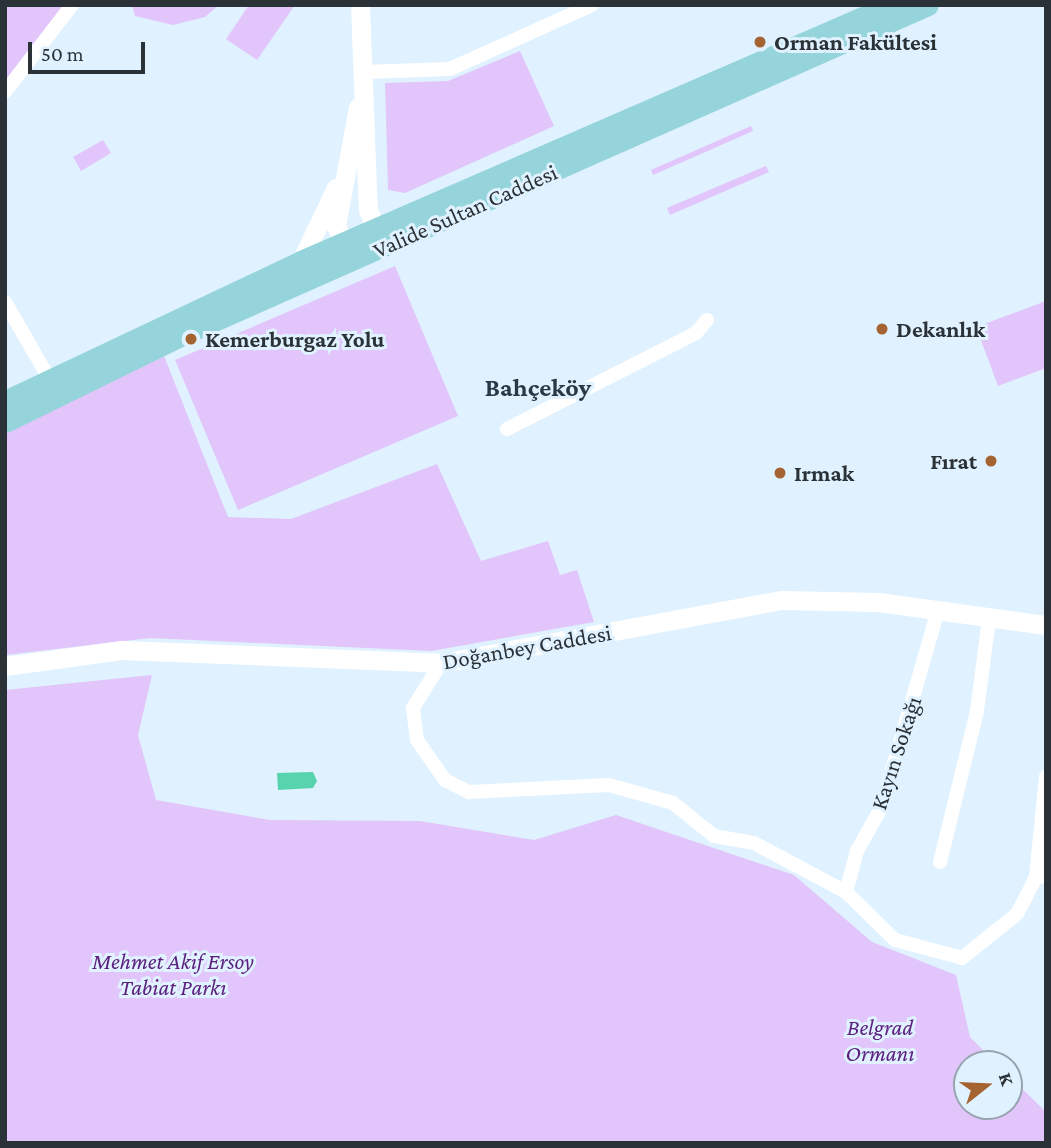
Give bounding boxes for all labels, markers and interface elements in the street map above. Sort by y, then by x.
scale bar [32,28,149,72]
place label: Orman Fakültesi [774,28,937,56]
marker: Orman Fakültesi [752,34,768,50]
text: 50 m [41,42,84,66]
street label: Valide Sultan Caddesi [369,158,561,264]
place label: Dekanlık [896,315,985,343]
marker: Dekanlık [874,321,890,337]
place label: Kemerburgaz Yolu [205,325,384,353]
marker: Kemerburgaz Yolu [183,331,199,347]
district label: Bahçeköy [485,372,591,404]
place label: Fırat [930,447,977,475]
marker: Fırat [983,453,999,469]
place label: Irmak [794,459,854,487]
marker: Irmak [772,465,788,481]
street label: Doğanbey Caddesi [440,619,614,675]
street label: Kayın Sokağı [865,693,927,813]
park label: Mehmet Akif Ersoy Tabiat Parkı [92,947,254,1001]
park label: Belgrad Ormanı [846,1013,914,1067]
north arrow [953,1050,1023,1120]
text: K [995,1070,1018,1088]

